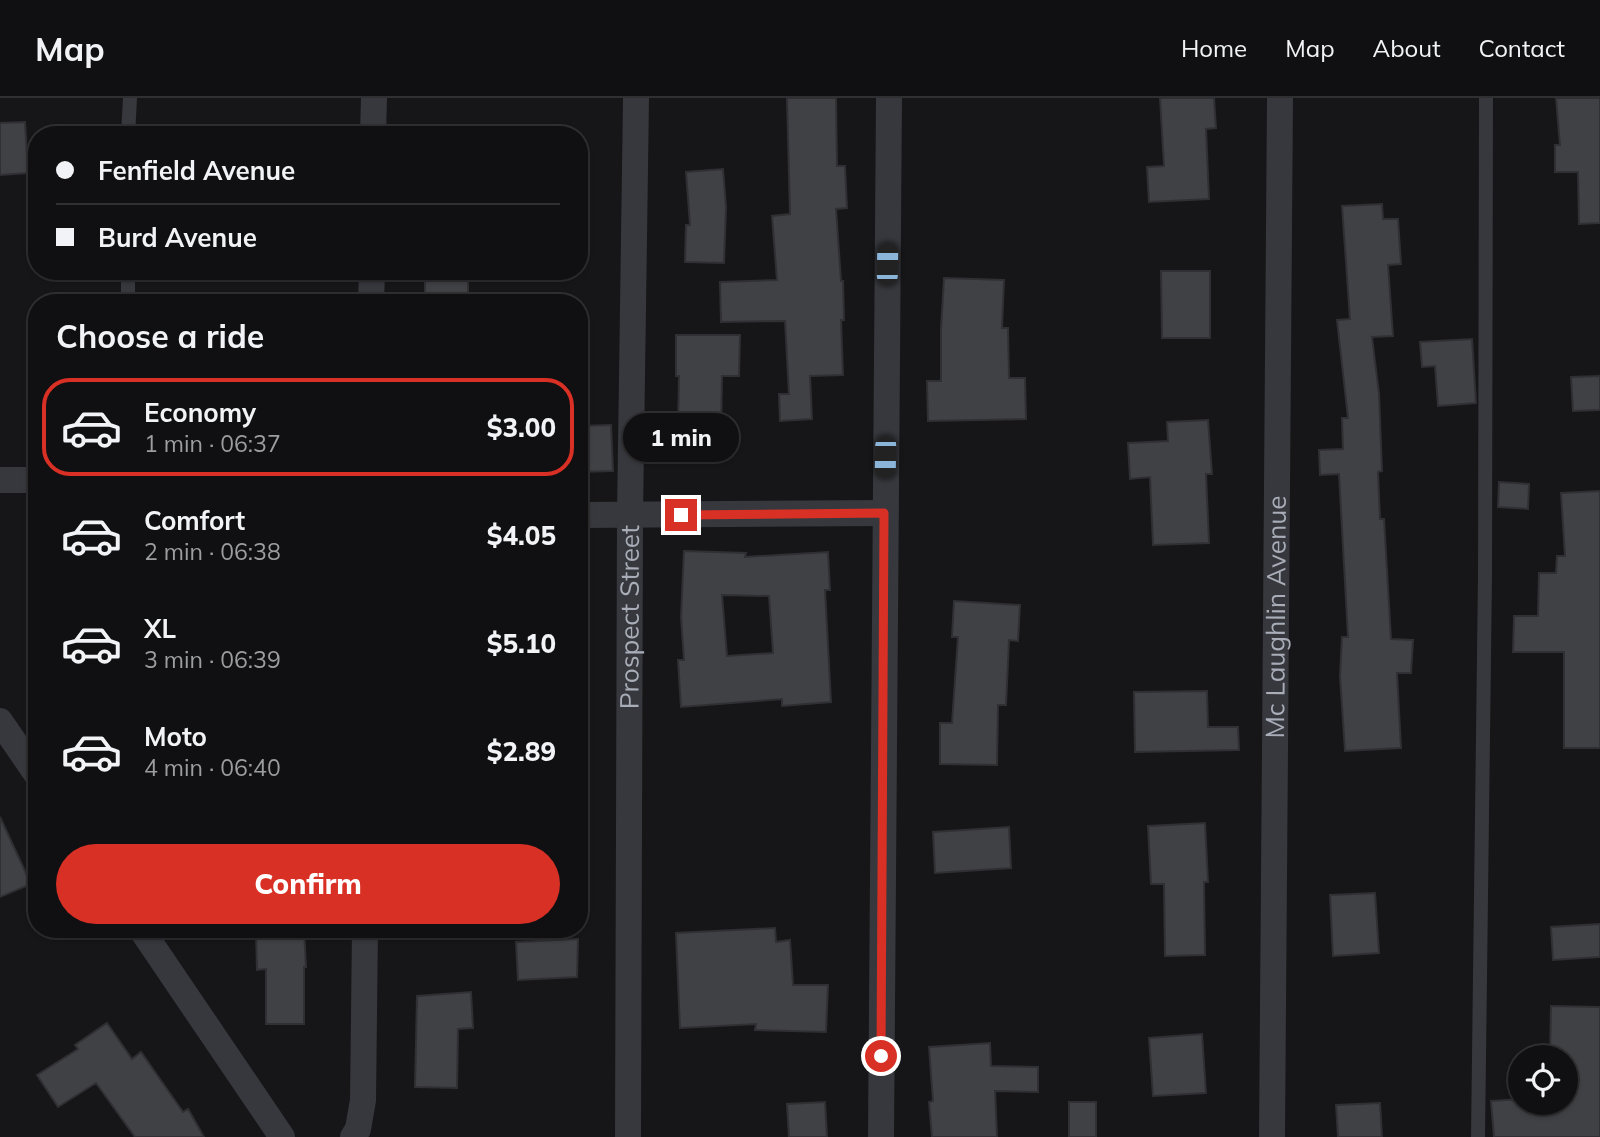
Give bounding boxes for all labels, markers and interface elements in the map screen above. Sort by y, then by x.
text: Map [35,28,105,69]
text: Home [1181,33,1247,63]
text: Map [1285,33,1335,63]
text: About [1373,33,1441,63]
text: Contact [1479,33,1565,63]
text: Fenfield Avenue [98,154,295,187]
text: Burd Avenue [98,221,257,254]
car [877,243,898,285]
text: Choose a ride [56,316,264,356]
icon: car [60,396,123,459]
text: Economy [144,396,256,429]
text: $3.00 [487,411,556,444]
callout: 1 min [623,414,739,462]
text: 1 min [650,423,712,452]
text: 1 min · 06:37 [144,429,281,458]
car [875,436,896,478]
street label: Mc Laughlin Avenue [1258,495,1293,739]
route end [665,499,697,531]
icon: car [60,504,123,567]
text: Comfort [144,504,245,537]
text: $4.05 [487,519,556,552]
street label: Prospect Street [612,525,646,709]
text: 2 min · 06:38 [144,537,281,566]
icon: car [60,612,123,675]
text: XL [144,612,176,645]
text: $5.10 [487,627,556,660]
text: 3 min · 06:39 [144,645,281,674]
icon: car [60,720,123,783]
text: Moto [144,720,207,753]
text: $2.89 [487,735,556,768]
text: 4 min · 06:40 [144,753,281,782]
button: Confirm [56,844,560,924]
route start [865,1040,897,1072]
map controls [1508,1045,1578,1115]
button: locate [1508,1045,1578,1115]

